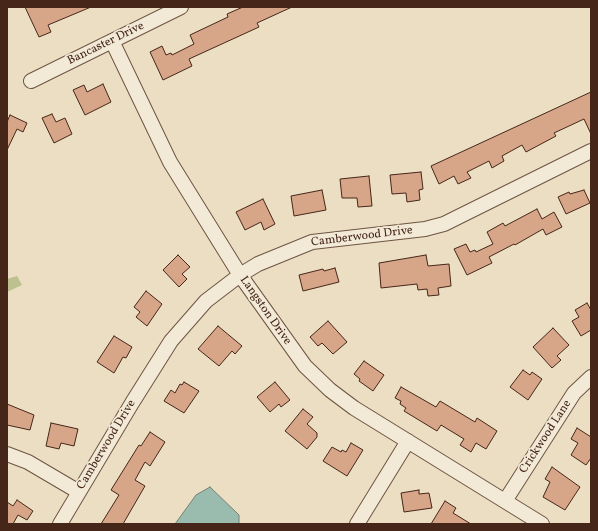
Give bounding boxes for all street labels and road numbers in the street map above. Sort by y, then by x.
street label: Bancaster Drive [65,19,147,69]
street label: Camberwood Drive [310,224,414,250]
street label: Langston Drive [236,274,294,348]
street label: Camberwood Drive [75,398,139,492]
street label: Crickwood Lane [517,398,575,476]

